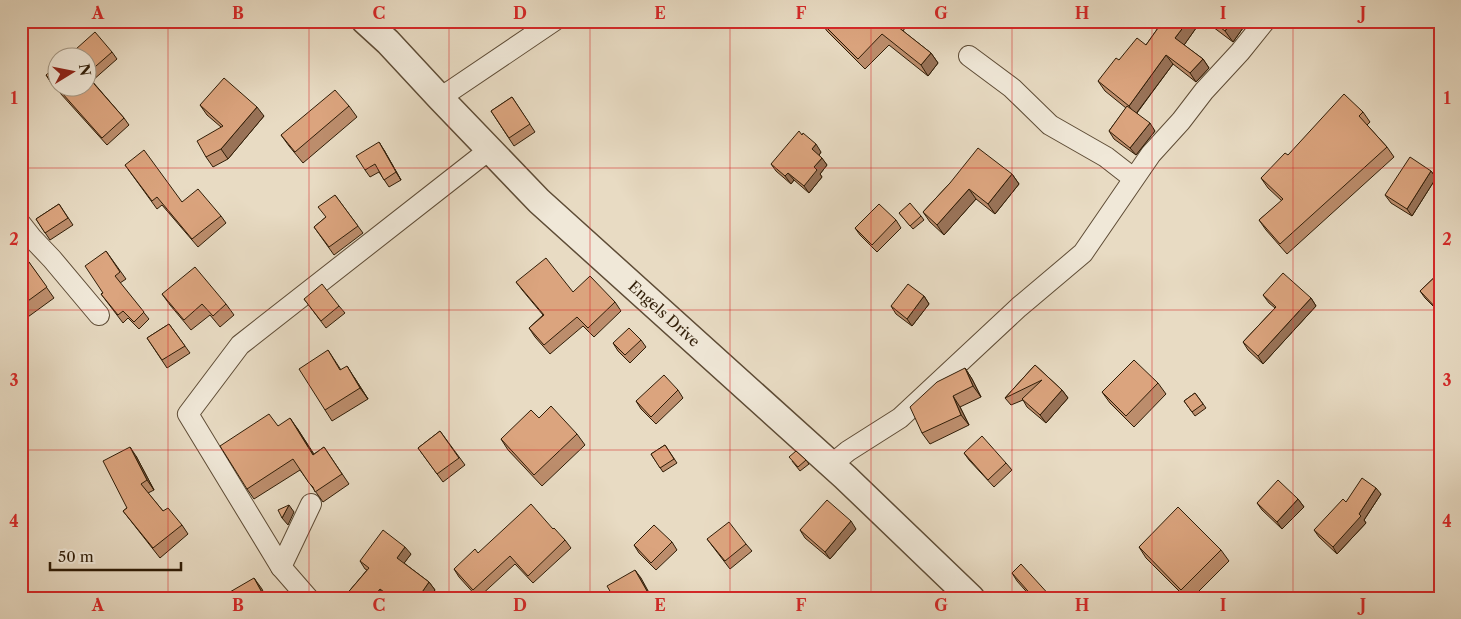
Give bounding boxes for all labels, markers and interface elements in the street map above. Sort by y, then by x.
text: A [91,3,105,23]
text: B [232,3,244,23]
text: C [373,3,385,23]
text: D [513,3,527,23]
text: E [654,3,666,23]
text: F [796,3,807,23]
text: G [934,3,948,23]
text: H [1075,3,1089,23]
text: I [1220,3,1227,23]
text: J [1357,3,1366,23]
north arrow [48,48,98,98]
text: N [75,62,95,77]
text: 1 [10,88,18,108]
text: 1 [1443,88,1451,108]
text: 2 [9,229,19,249]
text: 2 [1442,229,1452,249]
street label: Engels Drive [625,276,704,351]
text: 3 [9,370,19,390]
text: 3 [1442,370,1452,390]
text: 4 [9,511,19,531]
text: 4 [1442,511,1452,531]
scale bar [50,539,181,571]
text: 50 m [58,547,94,566]
text: A [91,595,105,615]
text: B [232,595,244,615]
text: C [373,595,385,615]
text: D [513,595,527,615]
text: E [654,595,666,615]
text: F [796,595,807,615]
text: G [934,595,948,615]
text: H [1075,595,1089,615]
text: I [1220,595,1227,615]
text: J [1357,595,1366,615]

